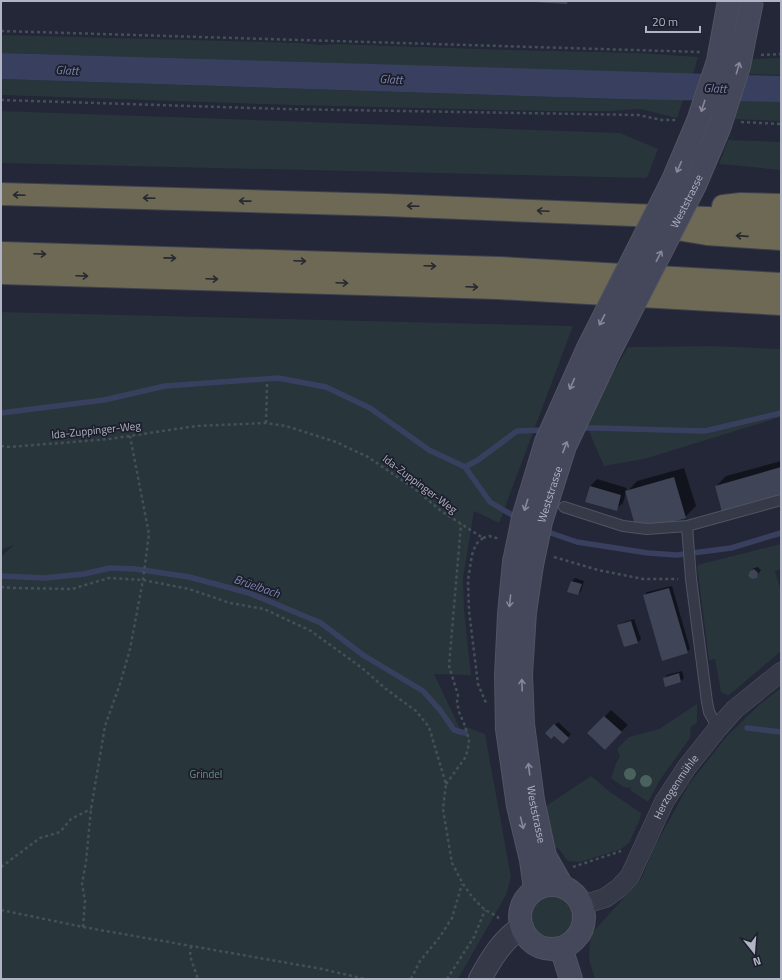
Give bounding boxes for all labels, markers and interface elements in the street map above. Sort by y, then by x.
scale bar [646,8,700,34]
text: 20 m [652,12,678,31]
water label: Glatt [55,60,80,80]
one-way arrow [735,61,742,74]
water label: Glatt [379,69,404,89]
water label: Glatt [703,78,728,98]
one-way arrow [698,100,706,112]
one-way arrow [675,160,682,172]
street label: Weststrasse [666,171,707,231]
one-way arrow [13,191,26,198]
one-way arrow [143,195,156,202]
one-way arrow [239,197,252,205]
one-way arrow [407,202,420,209]
one-way arrow [537,207,550,215]
one-way arrow [736,233,749,240]
one-way arrow [33,250,46,258]
one-way arrow [656,250,663,262]
one-way arrow [163,254,176,262]
one-way arrow [293,257,306,265]
one-way arrow [423,262,436,269]
one-way arrow [75,272,88,279]
one-way arrow [205,275,218,283]
one-way arrow [335,279,348,287]
one-way arrow [465,284,478,291]
one-way arrow [598,314,605,326]
one-way arrow [568,377,575,389]
street label: Ida-Zuppinger-Weg [50,417,142,443]
one-way arrow [561,442,569,454]
street label: Ida-Zuppinger-Weg [379,451,461,518]
street label: Weststrasse [533,464,566,524]
one-way arrow [522,499,529,512]
water label: Brüelbach [231,569,284,603]
one-way arrow [506,594,514,607]
one-way arrow [518,679,526,692]
street label: Herzogenmühle [649,751,702,822]
one-way arrow [525,763,533,776]
park label: Grindel [190,766,222,782]
street label: Weststrasse [523,785,550,845]
one-way arrow [518,816,526,829]
north arrow [734,932,774,972]
text: N [751,953,763,970]

